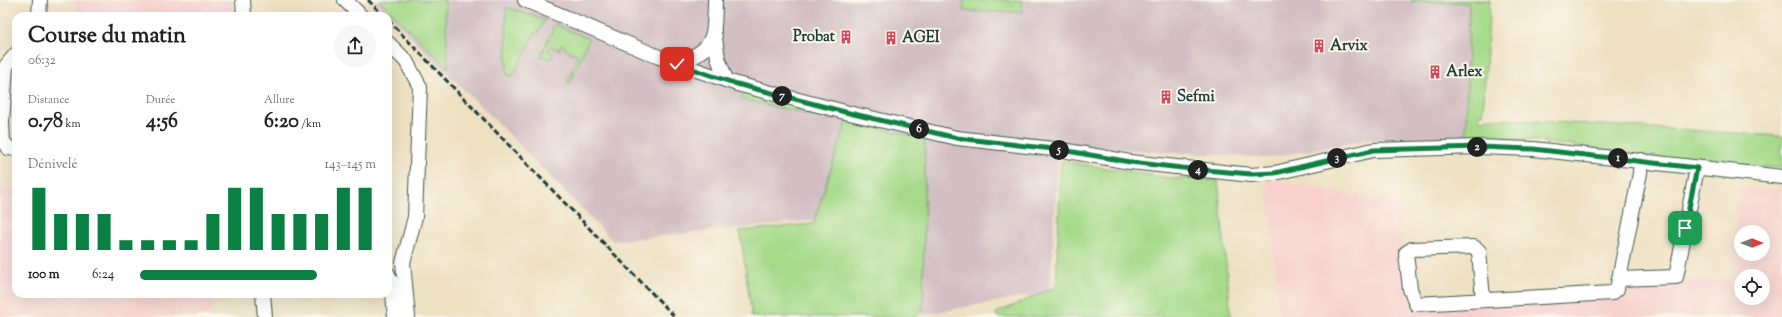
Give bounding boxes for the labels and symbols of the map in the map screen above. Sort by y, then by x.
place label: Probat [793,27,836,48]
place label: AGEI [902,28,940,49]
building icon: Probat [838,29,854,45]
building icon: AGEI [883,30,899,46]
place label: Arvix [1330,36,1369,57]
building icon: Arvix [1311,38,1327,54]
pin [660,47,694,81]
place label: Arlex [1446,62,1483,83]
building icon: Arlex [1427,64,1443,80]
pin: 7 [772,86,792,106]
place label: Sefmi [1177,87,1216,108]
building icon: Sefmi [1158,89,1174,105]
pin: 6 [909,119,929,139]
pin: 2 [1467,137,1487,157]
pin: 5 [1049,140,1069,160]
pin: 3 [1327,148,1347,168]
pin: 1 [1608,148,1628,168]
pin: 4 [1188,160,1208,180]
pin [1668,211,1702,245]
north arrow [1734,225,1770,261]

